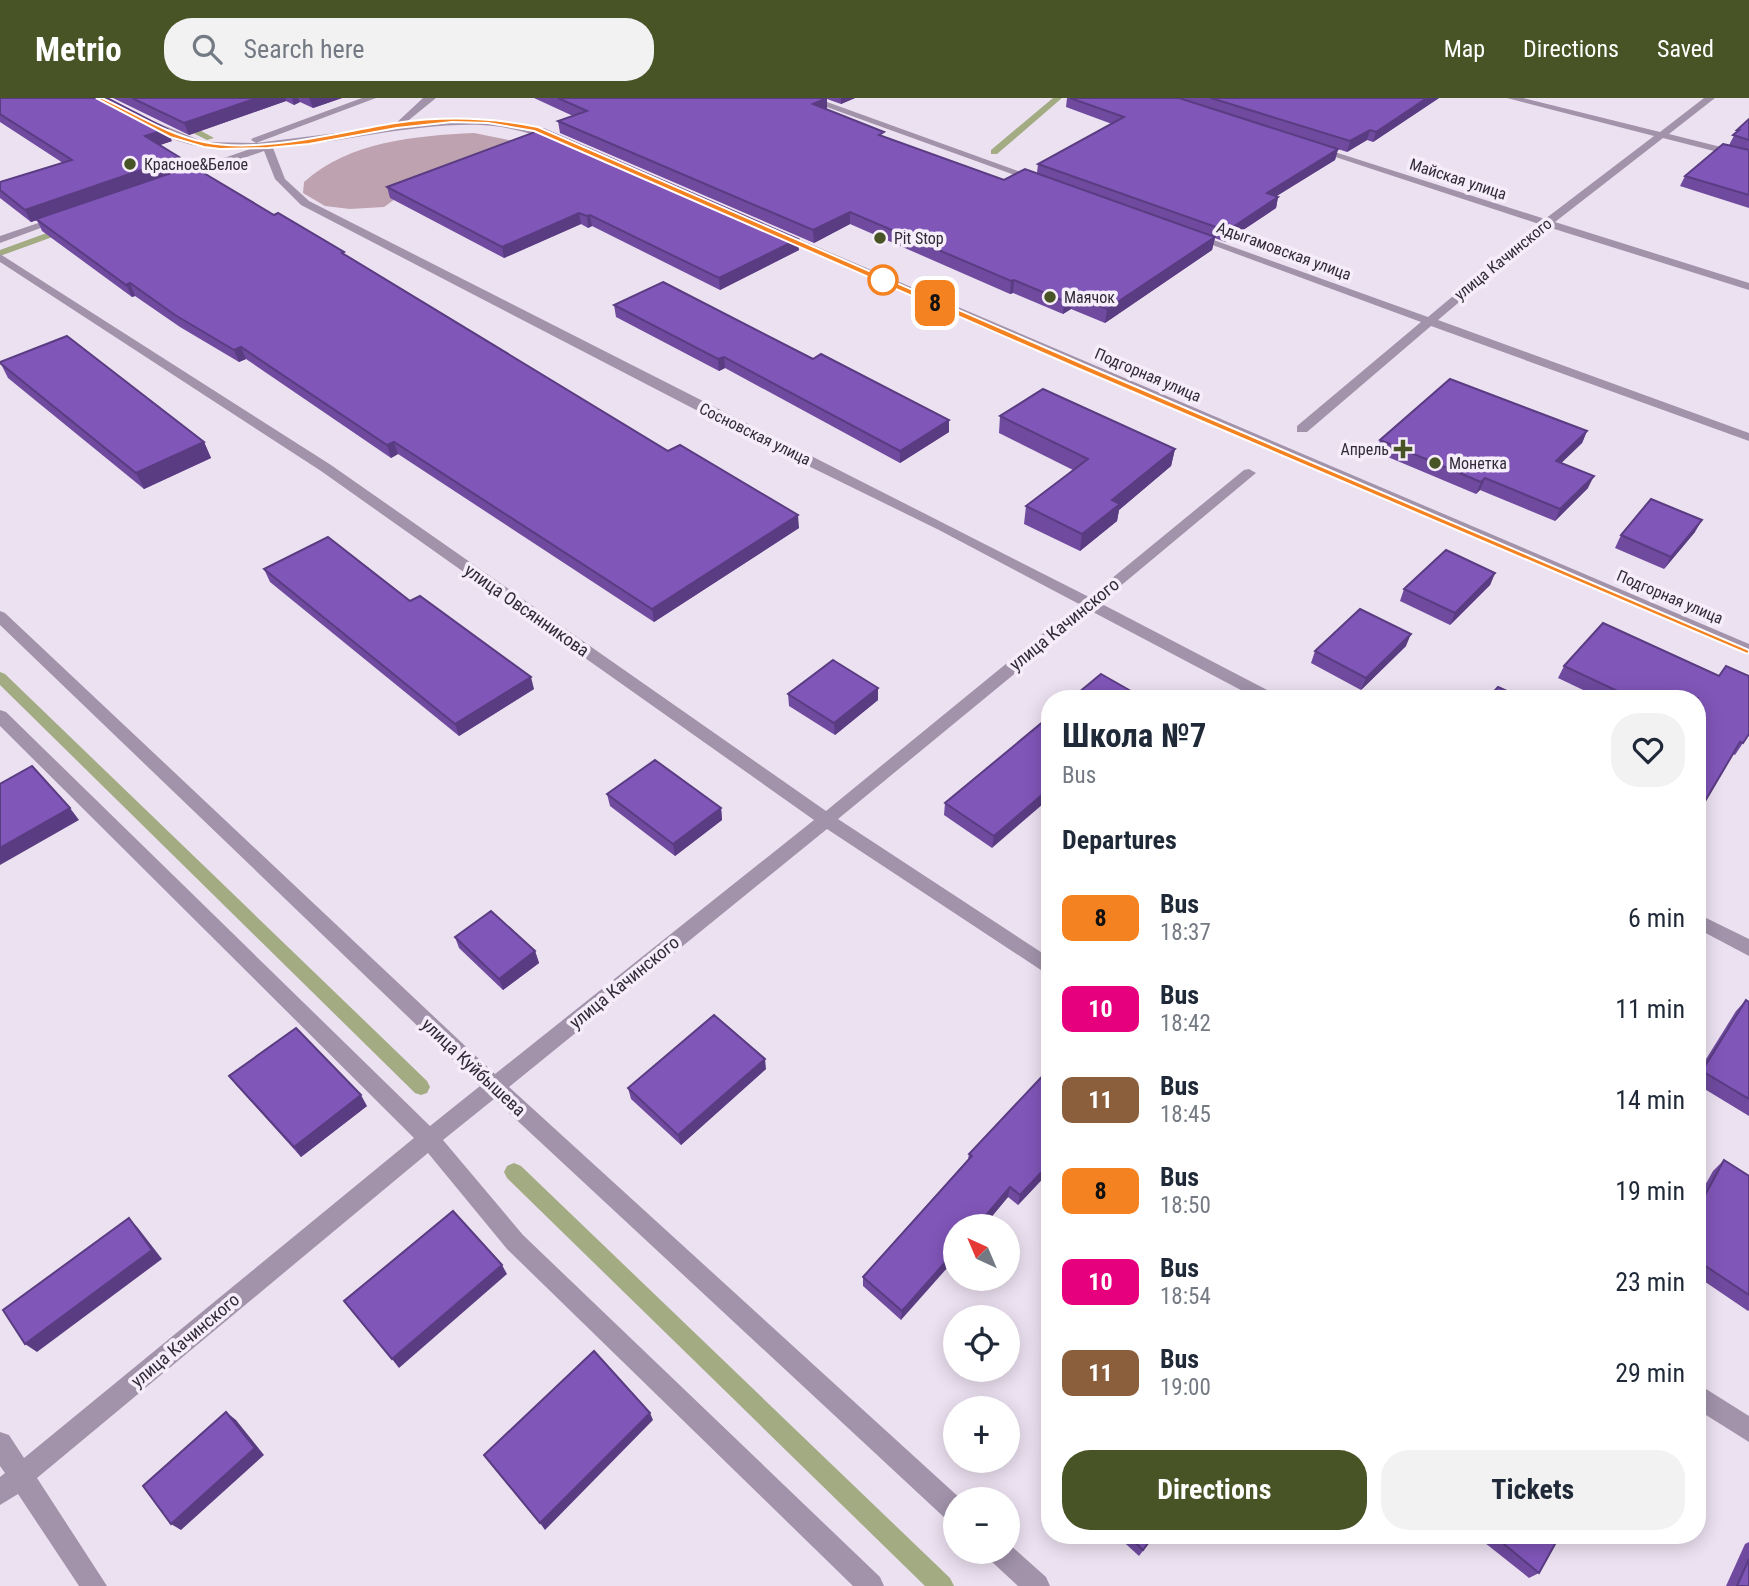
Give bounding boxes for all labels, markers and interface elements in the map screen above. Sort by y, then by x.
search box [164,18,654,81]
text: Metrio [35,30,122,69]
icon: search [188,30,226,68]
text: Search here [244,34,365,64]
text: Map [1444,35,1485,63]
text: Directions [1523,35,1619,63]
text: Saved [1657,35,1714,63]
street label: Майская улица [1407,154,1509,204]
place label: Красное&Белое [144,155,248,174]
marker: Красное&Белое [122,156,138,172]
street label: улица Качинского [1450,214,1556,304]
street label: Адыгамовская улица [1214,218,1354,284]
place label: Pit Stop [894,229,944,248]
marker: Pit Stop [872,230,888,246]
unlabelled marker [868,265,898,295]
line badge: 8 [912,280,958,326]
place label: Маячок [1064,288,1115,307]
text: 8 [929,289,941,317]
marker: Маячок [1042,289,1058,305]
street label: Подгорная улица [1092,344,1204,406]
street label: Сосновская улица [696,399,814,469]
place label: Апрель [1340,440,1389,459]
marker: Апрель [1395,441,1411,457]
place label: Монетка [1449,454,1507,473]
marker: Монетка [1427,455,1443,471]
street label: улица Овсянникова [461,559,593,661]
street label: Подгорная улица [1614,566,1726,628]
street label: улица Качинского [1005,573,1123,675]
button: heart [1611,713,1685,787]
text: Школа №7 [1062,716,1206,755]
text: Bus [1062,762,1096,789]
text: Departures [1062,825,1177,855]
text: Bus [1160,889,1199,919]
text: 6 min [1628,903,1685,933]
text: 8 [1094,904,1107,932]
text: 18:37 [1160,919,1211,946]
street label: улица Качинского [565,931,683,1033]
text: Bus [1160,980,1199,1010]
text: 11 min [1615,994,1685,1024]
text: 10 [1088,995,1113,1023]
text: 18:42 [1160,1010,1211,1037]
street label: улица Куйбышева [418,1014,530,1120]
text: Bus [1160,1071,1199,1101]
text: 14 min [1615,1085,1685,1115]
text: 11 [1088,1086,1113,1114]
text: 18:45 [1160,1101,1211,1128]
text: Bus [1160,1162,1199,1192]
text: 19 min [1615,1176,1685,1206]
text: 8 [1094,1177,1107,1205]
text: 18:50 [1160,1192,1211,1219]
north arrow [943,1214,1020,1292]
map controls [943,1214,1020,1564]
text: Bus [1160,1253,1199,1283]
text: 23 min [1615,1267,1685,1297]
text: 10 [1088,1268,1113,1296]
text: 18:54 [1160,1283,1211,1310]
street label: улица Качинского [127,1289,243,1391]
button: locate [943,1305,1020,1382]
text: Bus [1160,1344,1199,1374]
text: 29 min [1615,1358,1685,1388]
text: 11 [1088,1359,1113,1387]
text: 19:00 [1160,1374,1211,1401]
button: + [943,1396,1020,1473]
button: Directions [1062,1450,1367,1530]
button: Tickets [1381,1450,1685,1530]
button: − [943,1487,1020,1564]

